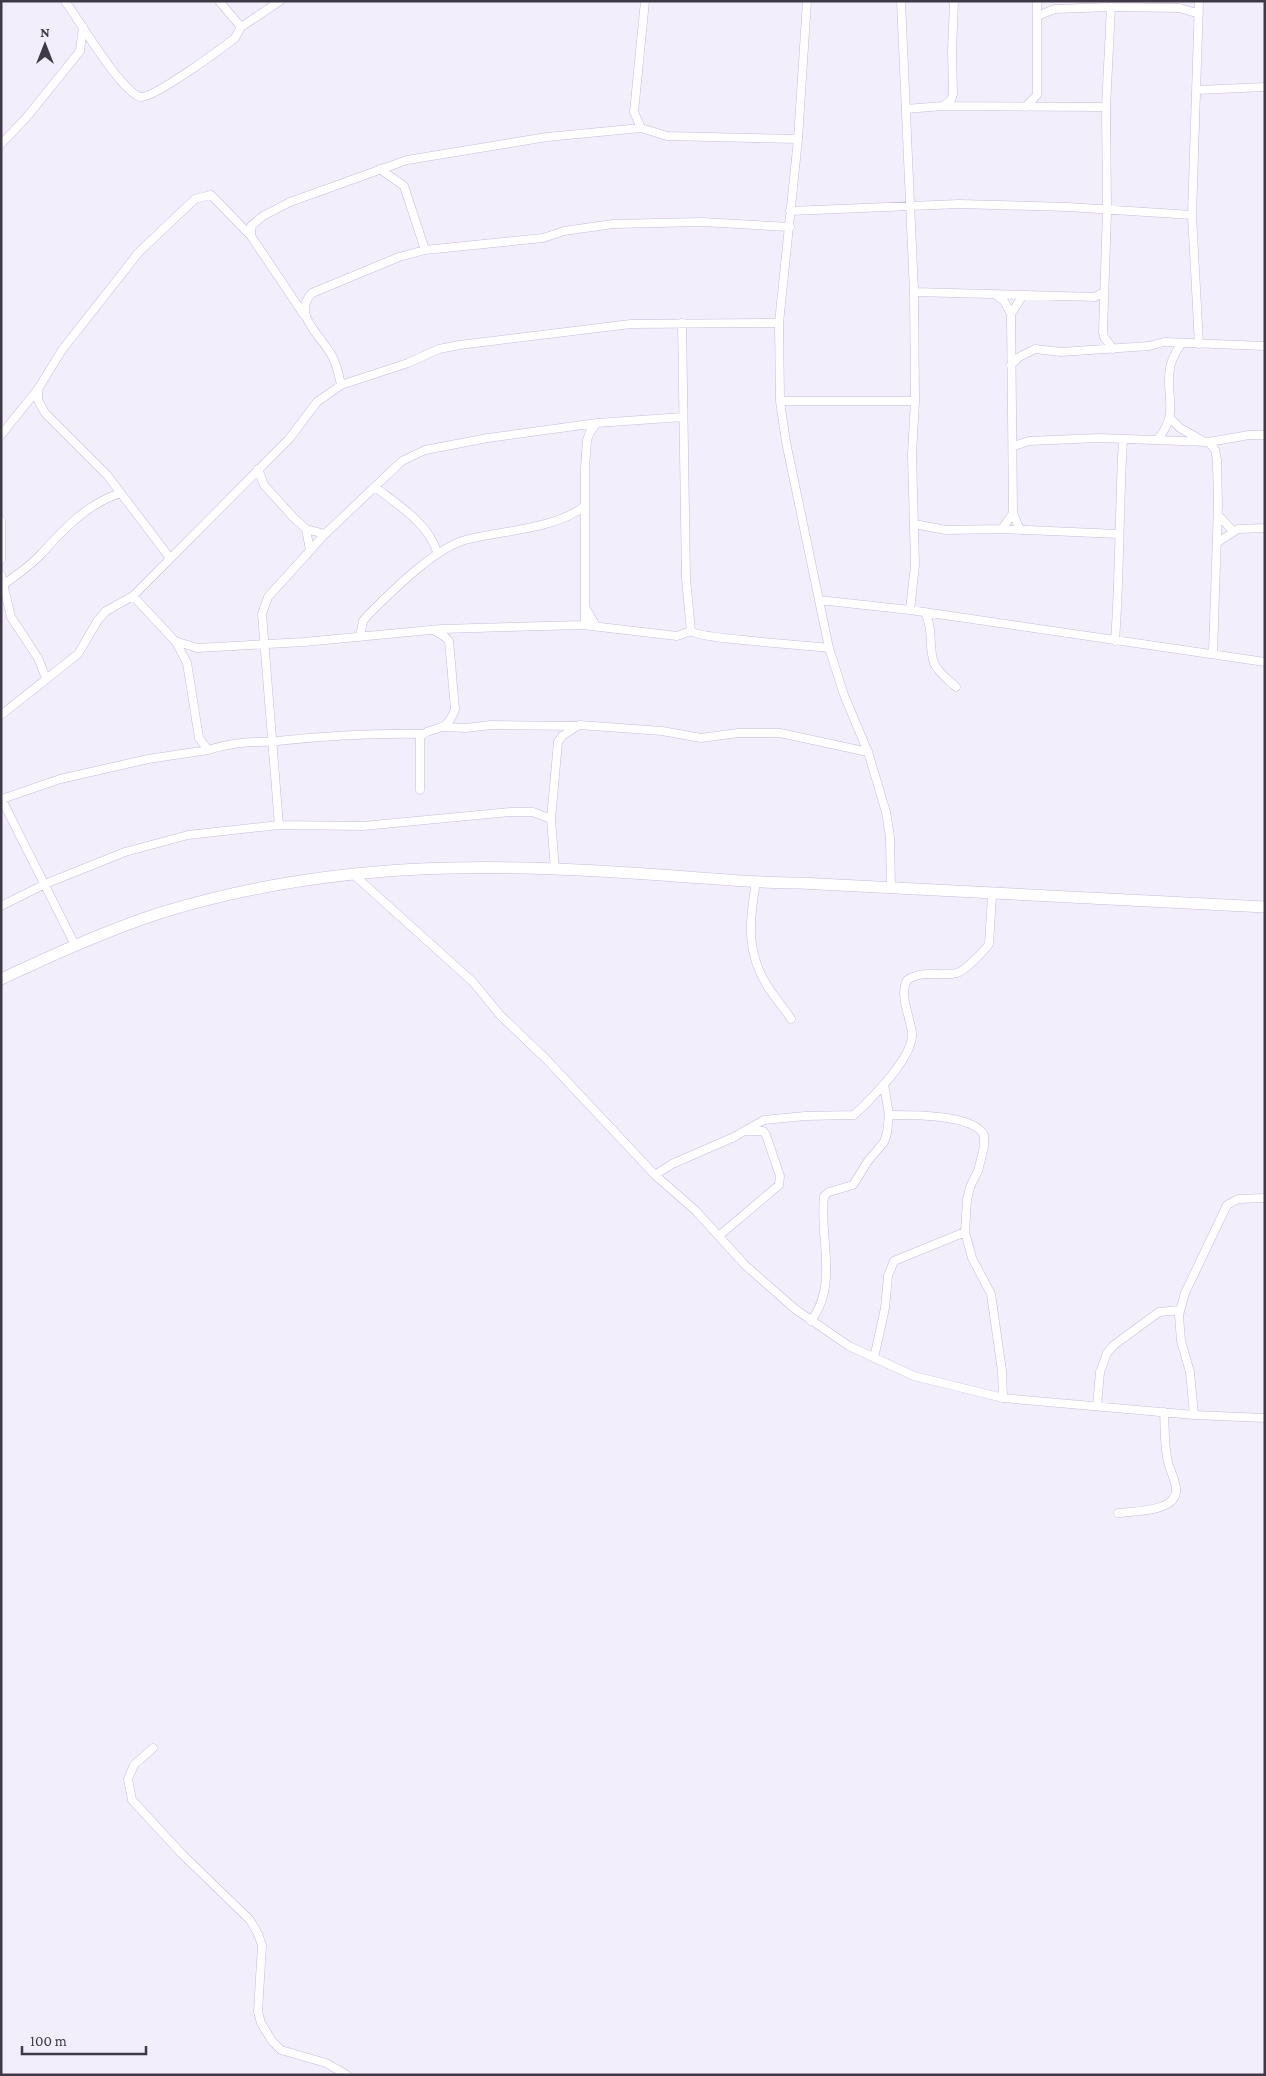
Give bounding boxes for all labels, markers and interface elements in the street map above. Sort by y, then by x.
north arrow [20,20,70,70]
text: N [40,24,50,40]
scale bar [22,2024,146,2056]
text: 100 m [30,2033,67,2049]

